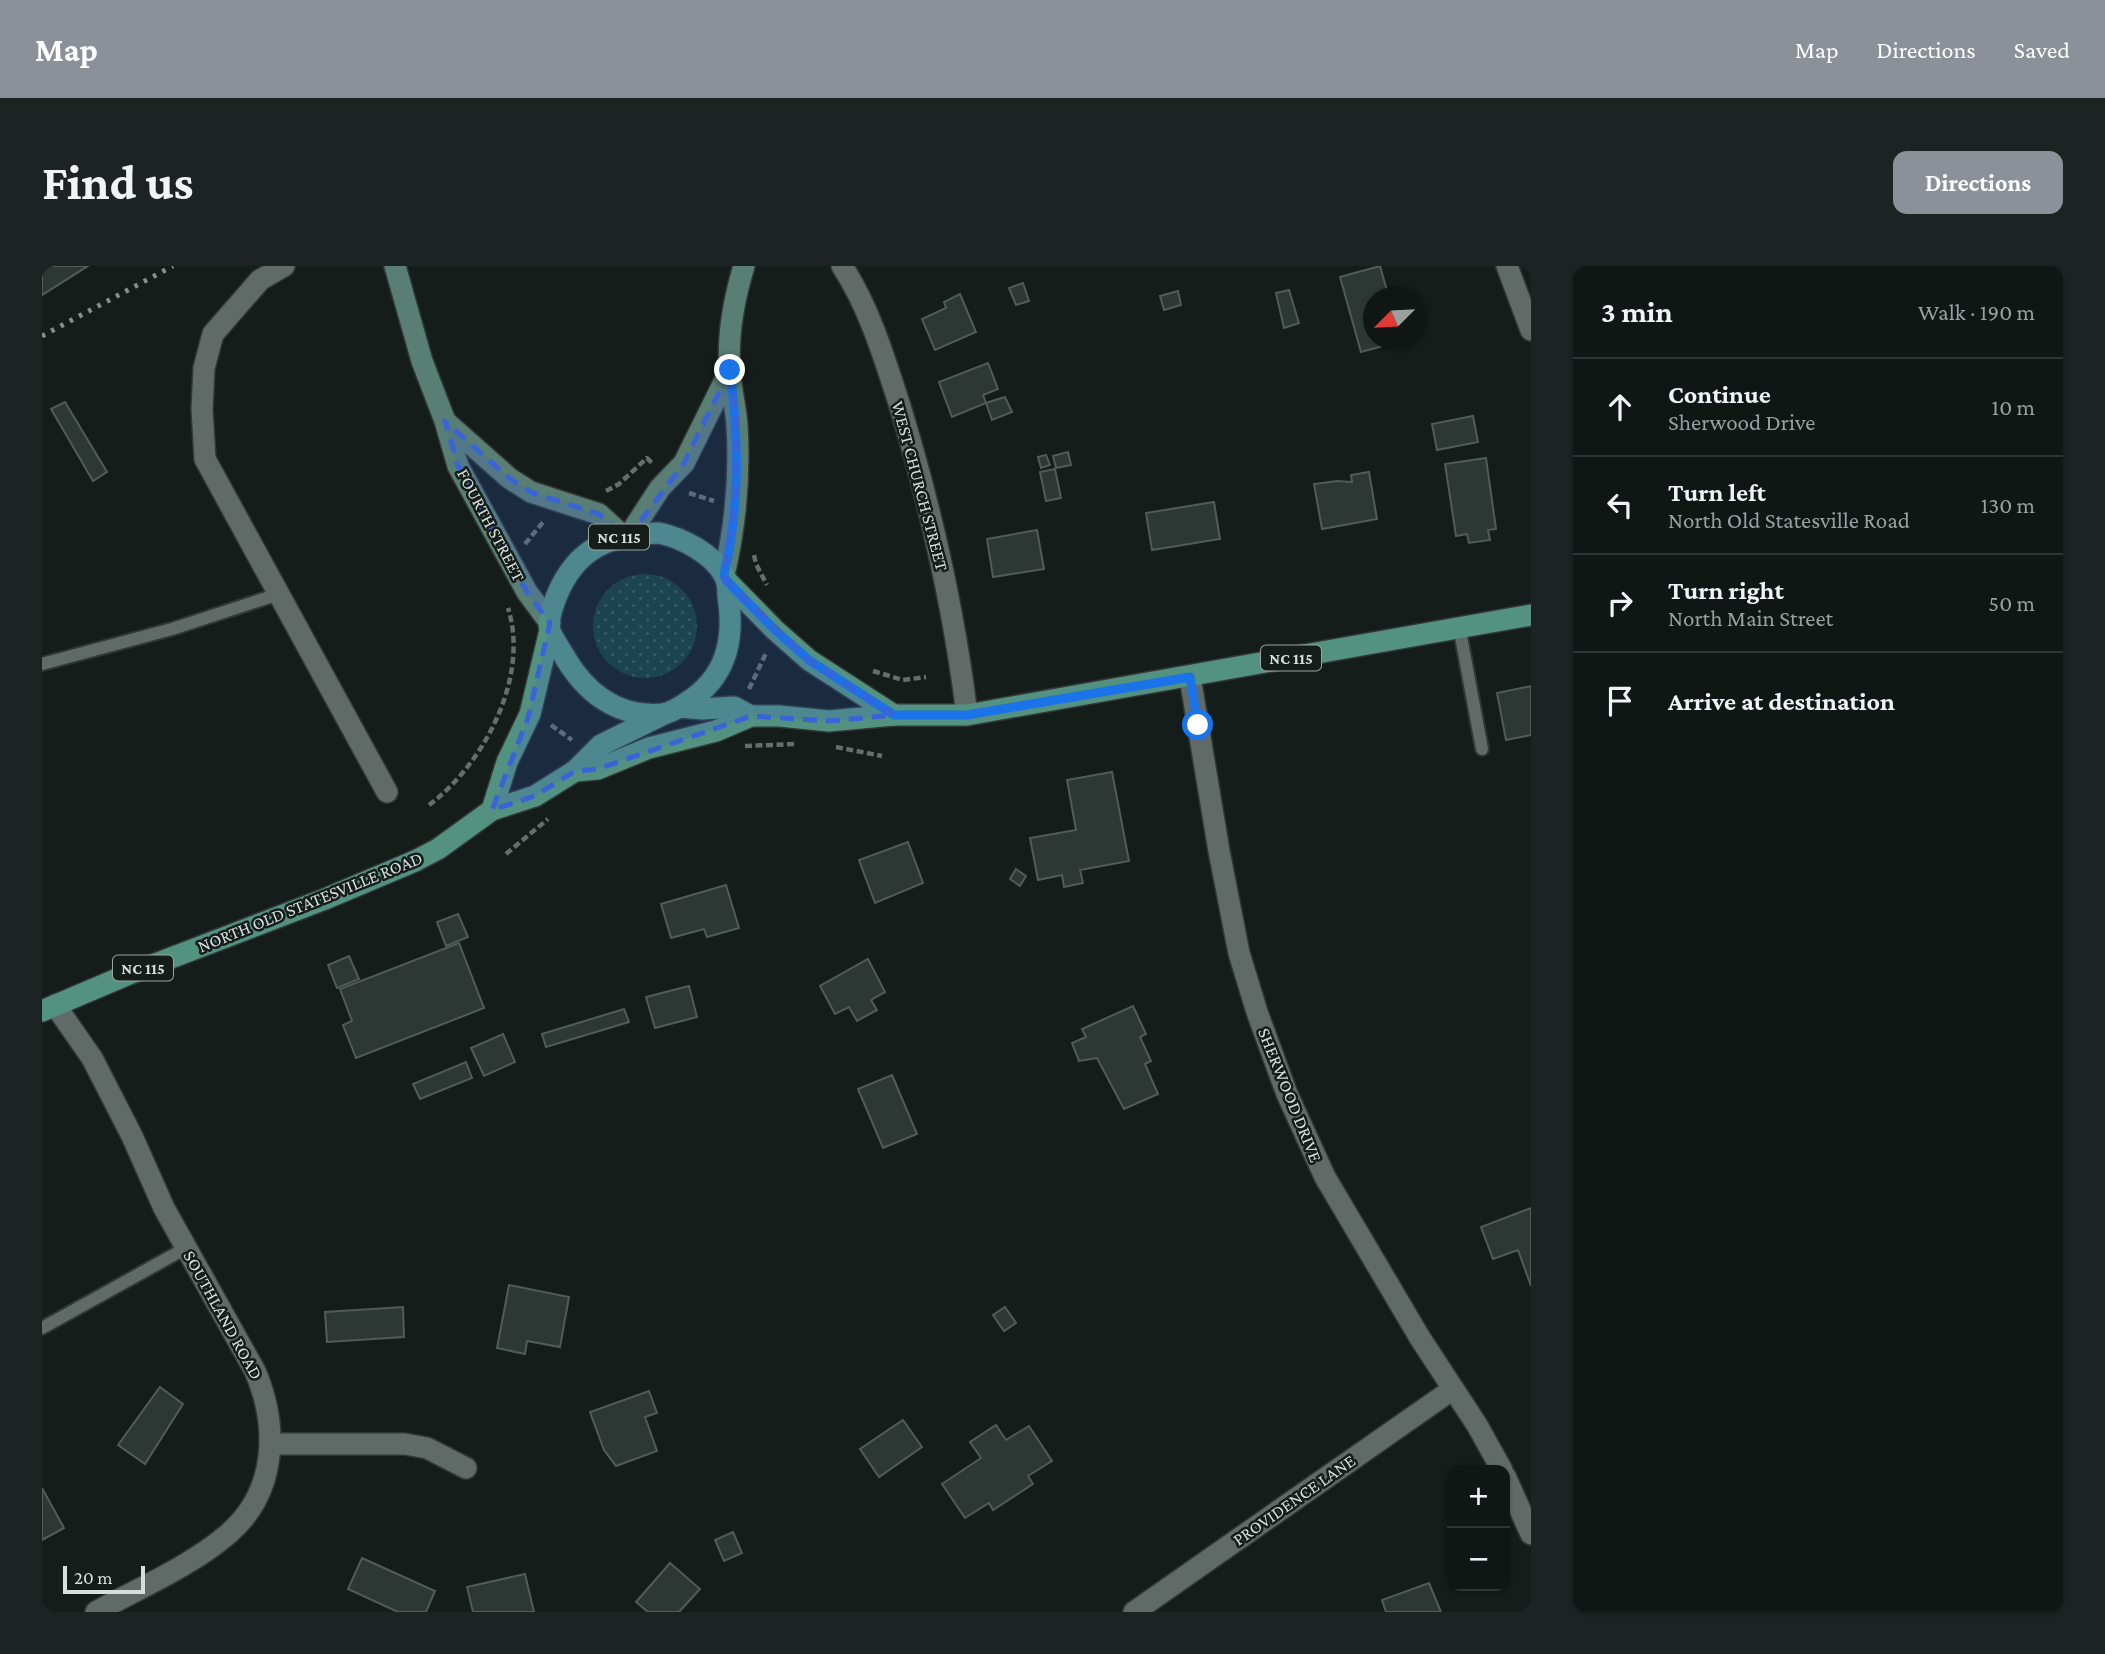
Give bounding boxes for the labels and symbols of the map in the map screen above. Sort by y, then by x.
north arrow [1363,287,1426,350]
route end [714,354,745,385]
street label: WEST CHURCH STREET [888,399,952,573]
street label: FOURTH STREET [453,465,529,585]
road number: NC 115 [589,524,649,550]
road number: NC 115 [1261,646,1321,670]
route start [1182,709,1213,740]
street label: NORTH OLD STATESVILLE ROAD [195,848,425,956]
road number: NC 115 [113,956,173,981]
street label: SHERWOOD DRIVE [1254,1025,1326,1165]
street label: SOUTHLAND ROAD [179,1247,267,1383]
street label: PROVIDENCE LANE [1229,1450,1359,1550]
scale bar [63,1563,145,1595]

